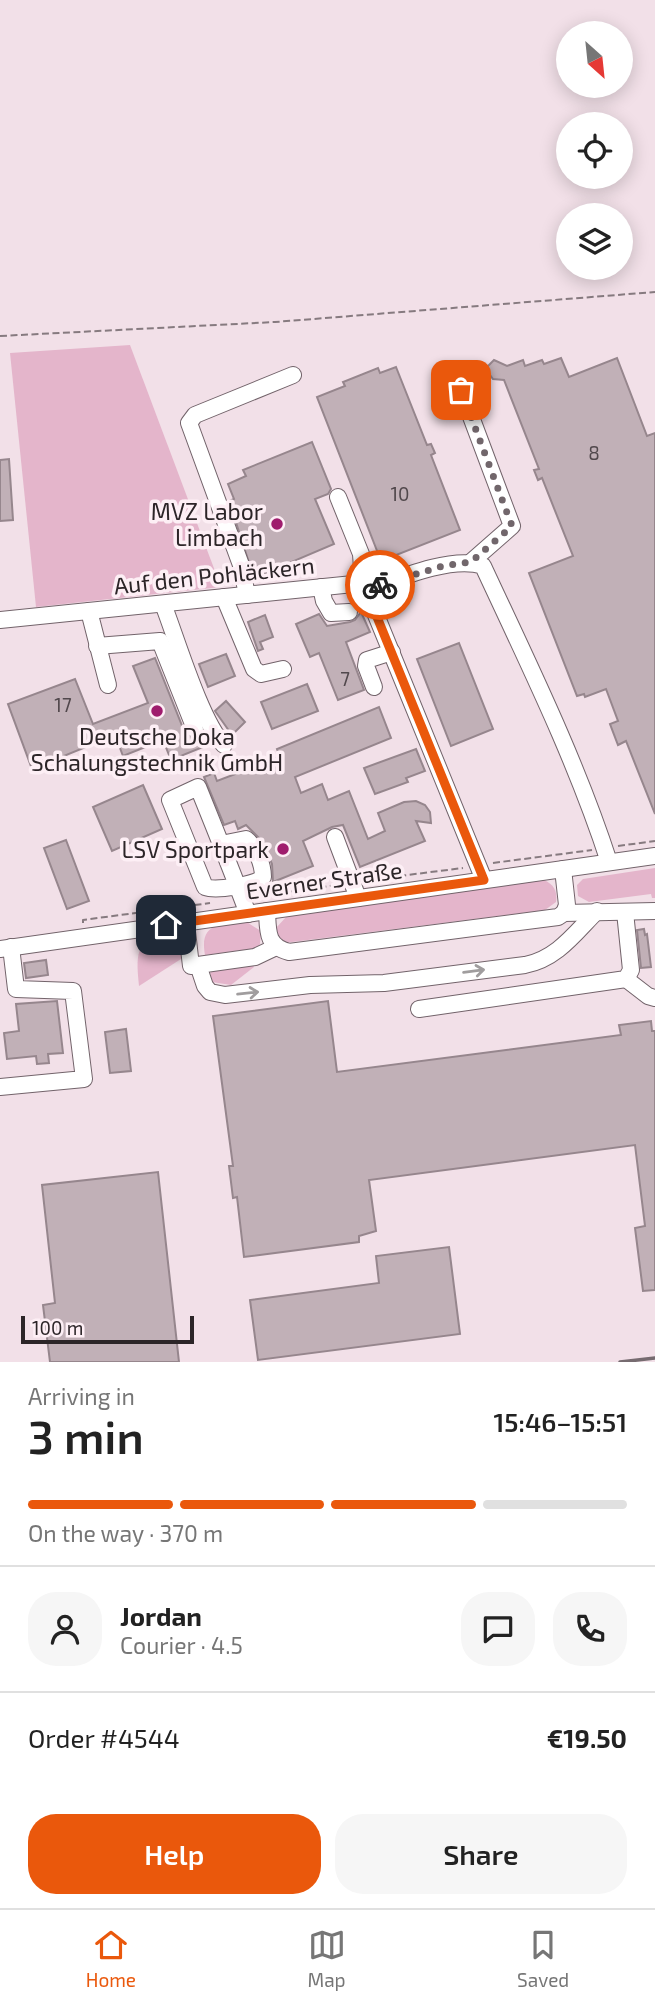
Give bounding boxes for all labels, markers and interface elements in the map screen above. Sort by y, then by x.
north arrow [556,21,634,98]
map controls [556,21,633,280]
button: locate [556,112,633,189]
button: layers [556,203,633,280]
pin [431,360,491,420]
icon: bag [442,371,480,409]
house number: 8 [588,441,600,464]
house number: 10 [390,482,410,505]
place label: MVZ Labor Limbach [151,497,263,551]
marker: MVZ Labor Limbach [269,516,285,532]
courier [345,550,415,620]
street label: Auf den Pohläckern [112,551,316,599]
icon: bike [361,566,399,604]
house number: 7 [340,667,350,690]
house number: 17 [54,693,72,716]
marker: Deutsche Doka Schalungstechnik GmbH [149,703,165,719]
place label: Deutsche Doka Schalungstechnik GmbH [31,722,283,776]
place label: LSV Sportpark [122,835,269,863]
marker: LSV Sportpark [275,841,291,857]
street label: Everner Straße [244,855,404,905]
pin [136,895,196,955]
icon: home [147,906,185,944]
one-way arrow [462,965,485,978]
one-way arrow [236,986,259,999]
scale bar [21,1313,194,1345]
text: 100 m [32,1316,83,1339]
text: Arriving in [28,1382,135,1410]
text: 15:46–15:51 [493,1406,627,1437]
text: 3 min [28,1408,144,1463]
text: On the way · 370 m [28,1519,223,1547]
button: person [28,1592,102,1666]
button: chat [461,1592,535,1666]
button: phone [553,1592,627,1666]
text: Jordan [120,1600,202,1631]
text: Courier · 4.5 [120,1631,243,1659]
text: Order #4544 [28,1722,180,1753]
text: €19.50 [547,1722,627,1753]
button: Help [28,1814,321,1894]
button: Share [335,1814,627,1894]
tab: Home [86,1926,136,1991]
tab: Map [308,1926,346,1991]
tab: Saved [517,1926,569,1991]

